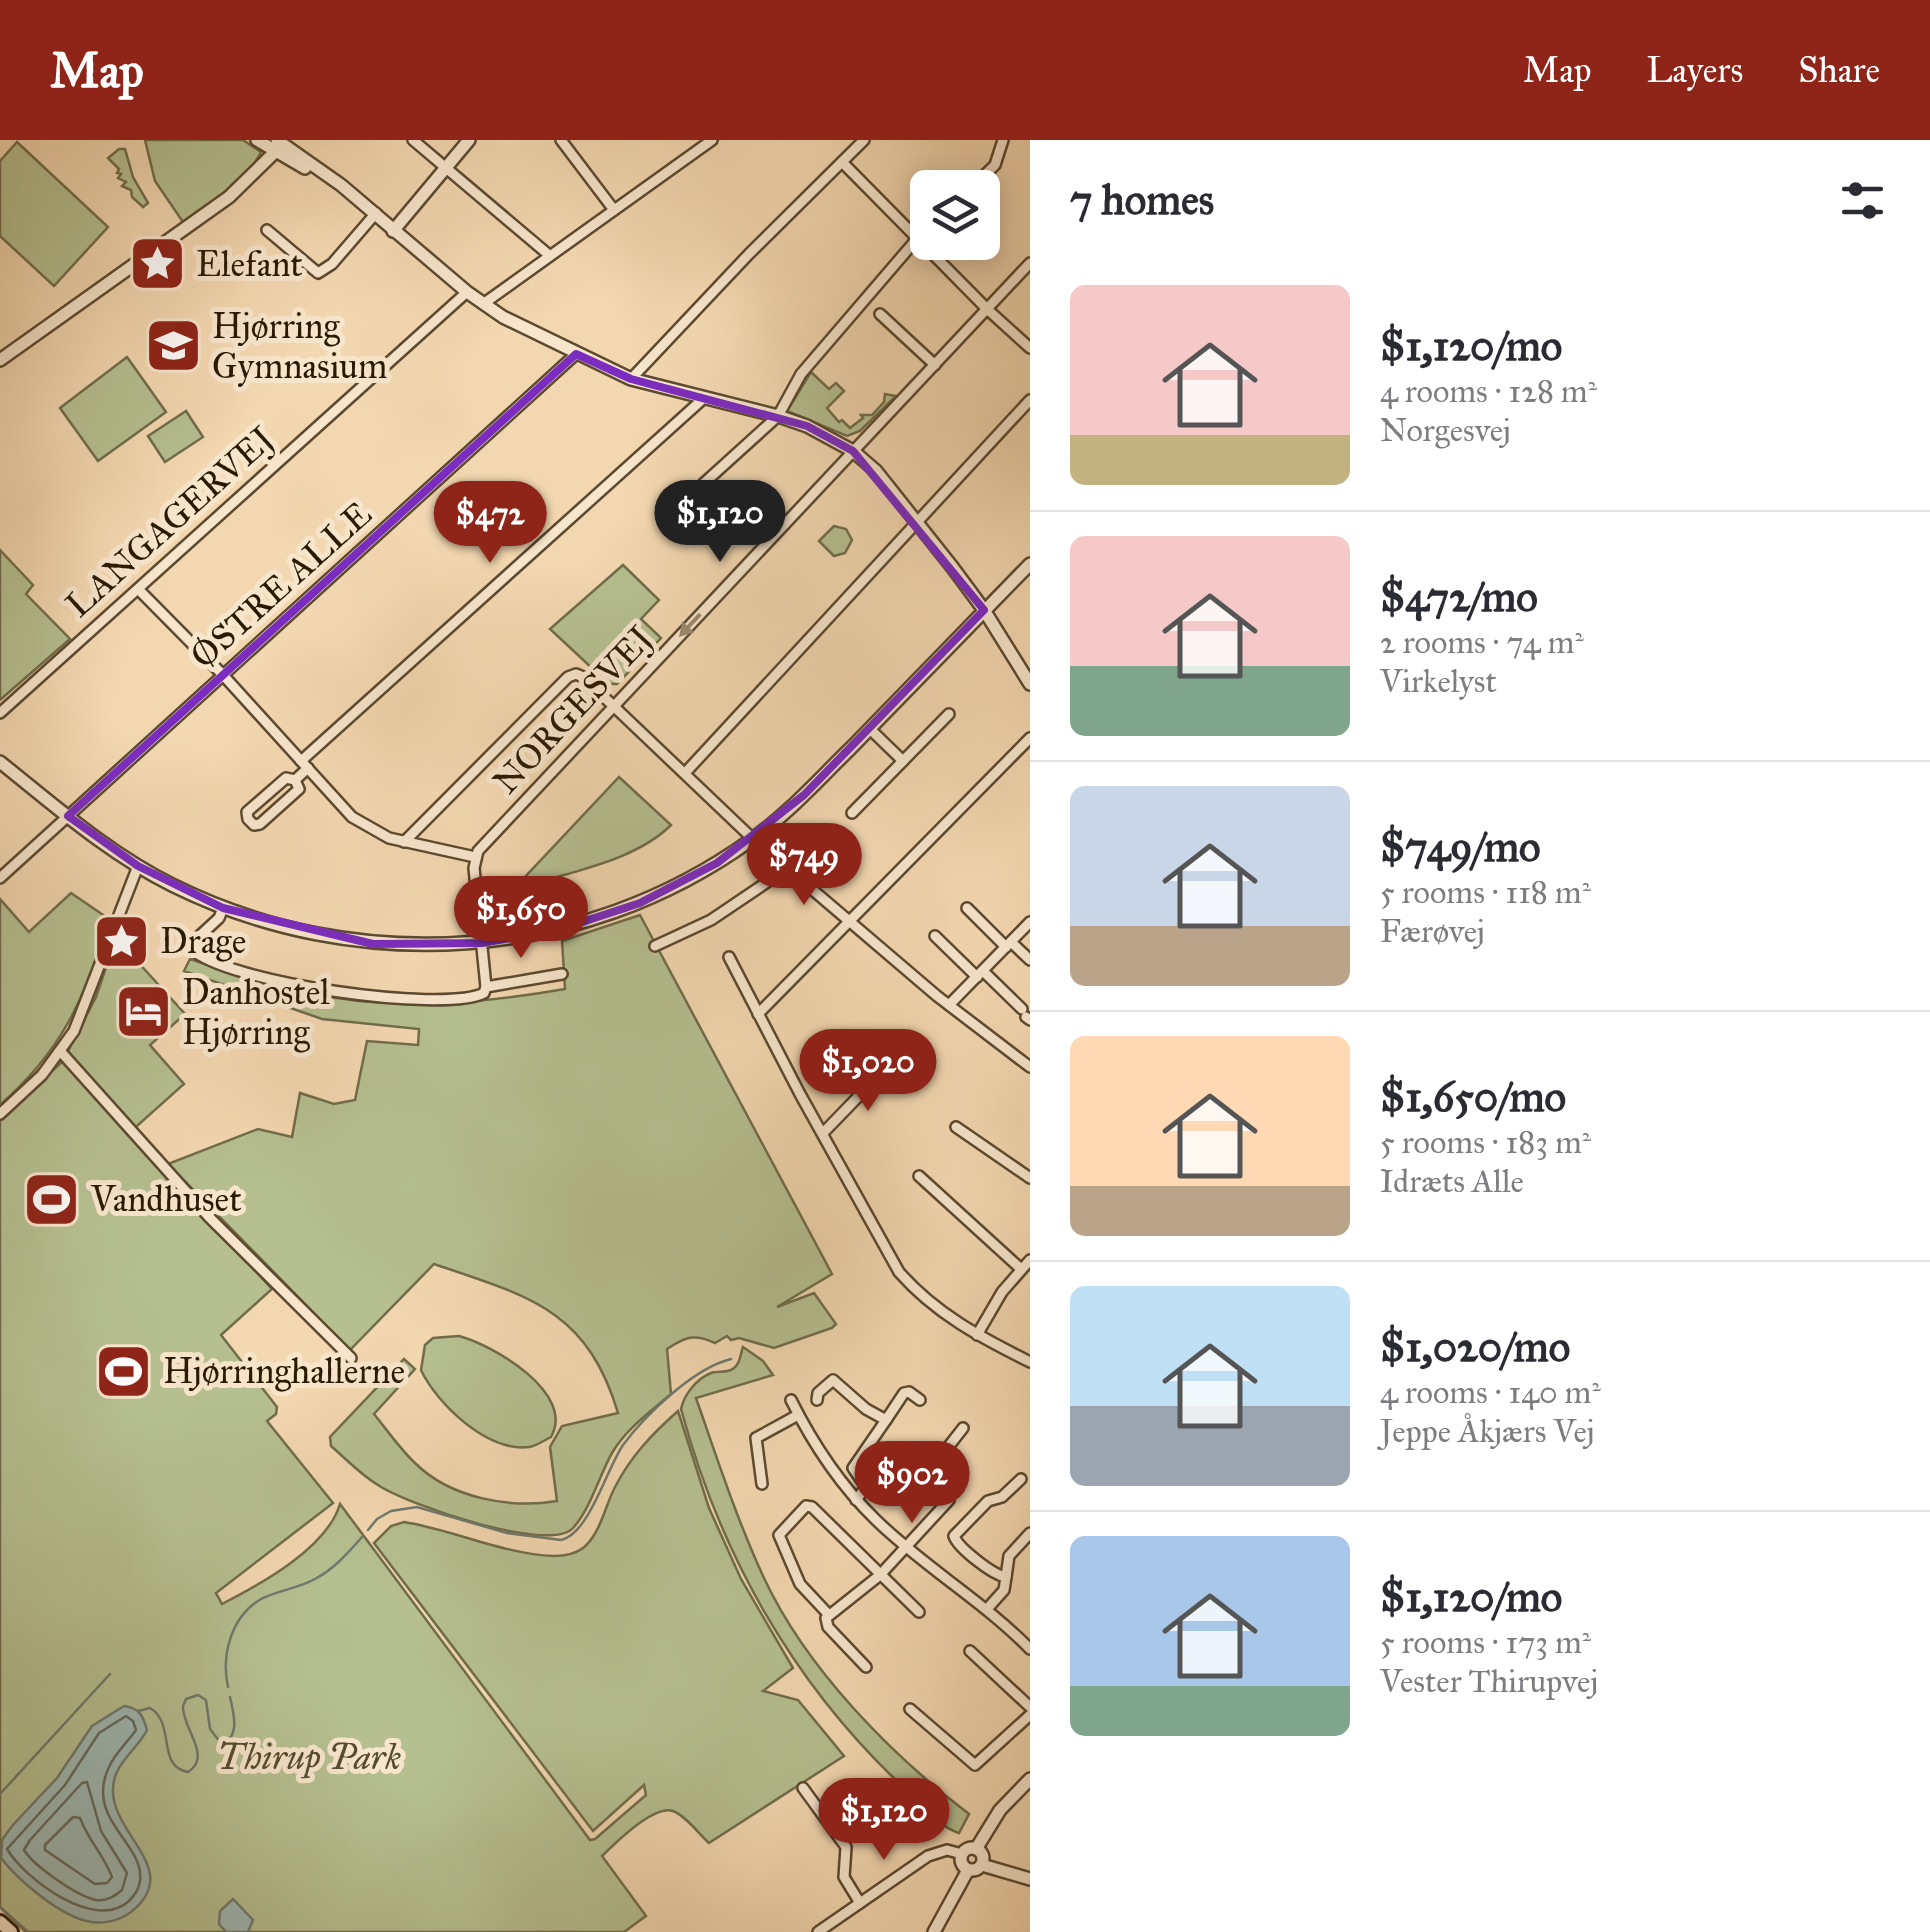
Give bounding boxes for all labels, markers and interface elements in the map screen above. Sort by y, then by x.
text: Map [50,41,144,100]
text: Map [1523,49,1591,92]
text: Layers [1646,49,1743,92]
text: Share [1798,49,1880,92]
map controls [910,170,1000,260]
button: layers [910,170,1000,260]
icon: filters [1835,173,1890,228]
text: 7 homes [1070,174,1214,226]
place icon: Elefant [127,234,187,294]
place label: Elefant [196,243,303,286]
place label: Hjørring Gymnasium [212,305,387,388]
school or university icon: Hjørring Gymnasium [143,316,203,376]
text: $1,120/mo [1380,320,1562,372]
icon: home [1150,325,1270,445]
text: 4 rooms · 128 m² [1380,372,1597,411]
text: Norgesvej [1380,411,1511,450]
street label: LANGAGERVEJ [57,417,283,627]
pin: $1,120 [639,480,801,565]
pin: $472 [431,481,549,566]
street label: ØSTRE ALLE [182,493,380,677]
text: $1,120 [676,493,764,532]
text: $472 [456,494,524,533]
text: $472/mo [1380,571,1538,623]
icon: home [1150,576,1270,696]
one-way arrow [679,612,702,636]
street label: NORGESVEJ [484,617,662,803]
text: 2 rooms · 74 m² [1380,623,1584,662]
text: Virkelyst [1380,662,1497,701]
text: $749/mo [1380,821,1541,873]
pin: $749 [745,823,863,908]
icon: home [1150,826,1270,946]
text: $749 [769,836,839,875]
text: 5 rooms · 118 m² [1380,873,1591,912]
pin: $1,650 [440,876,602,961]
text: $1,650 [476,889,566,928]
place icon: Drage [91,911,151,971]
text: Færøvej [1380,912,1485,951]
place label: Drage [160,920,246,963]
place label: Danhostel Hjørring [182,971,330,1054]
hotel icon: Danhostel Hjørring [113,982,173,1042]
pin: $1,020 [787,1029,949,1114]
text: $1,020 [821,1042,915,1081]
text: $1,650/mo [1380,1071,1566,1123]
icon: home [1150,1076,1270,1196]
text: 5 rooms · 183 m² [1380,1123,1591,1162]
text: Idræts Alle [1380,1162,1524,1201]
sports icon: Vandhuset [22,1169,82,1229]
place label: Vandhuset [90,1178,242,1221]
text: $1,020/mo [1380,1321,1570,1373]
icon: home [1150,1326,1270,1446]
sports icon: Hjørringhallerne [94,1341,154,1401]
place label: Hjørringhallerne [163,1350,405,1393]
text: 4 rooms · 140 m² [1380,1373,1601,1412]
text: Jeppe Åkjærs Vej [1380,1412,1595,1451]
pin: $902 [853,1441,971,1526]
text: $902 [877,1454,947,1493]
text: $1,120/mo [1380,1571,1562,1623]
icon: home [1150,1576,1270,1696]
text: 5 rooms · 173 m² [1380,1623,1591,1662]
text: Vester Thirupvej [1380,1662,1598,1701]
park label: Thirup Park [217,1736,402,1779]
pin: $1,120 [803,1778,965,1863]
text: $1,120 [840,1791,928,1830]

